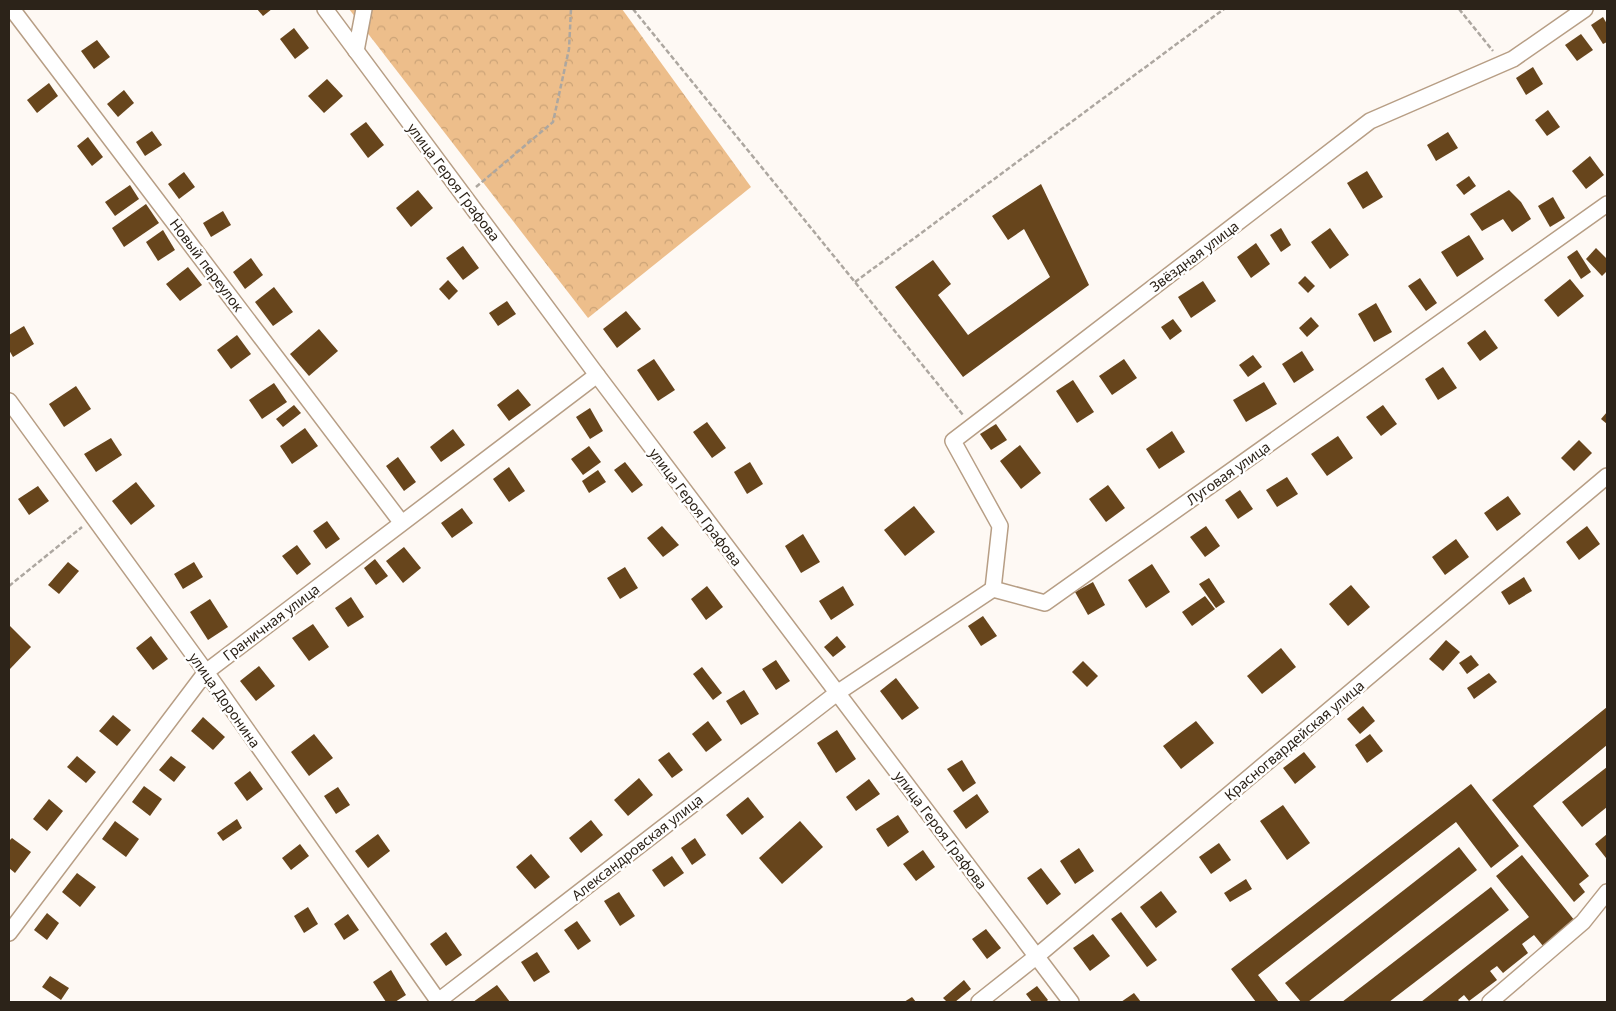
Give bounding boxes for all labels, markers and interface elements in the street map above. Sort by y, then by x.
street label: улица Героя Графова [403,119,505,245]
street label: Новый переулок [166,215,249,316]
street label: Звёздная улица [1146,216,1242,296]
street label: Луговая улица [1182,437,1274,509]
street label: улица Героя Графова [645,444,747,570]
street label: Граничная улица [219,579,323,665]
street label: улица Доронина [185,649,265,751]
street label: Красногвардейская улица [1220,676,1368,804]
street label: улица Героя Графова [890,767,992,893]
street label: Александровская улица [567,790,707,904]

